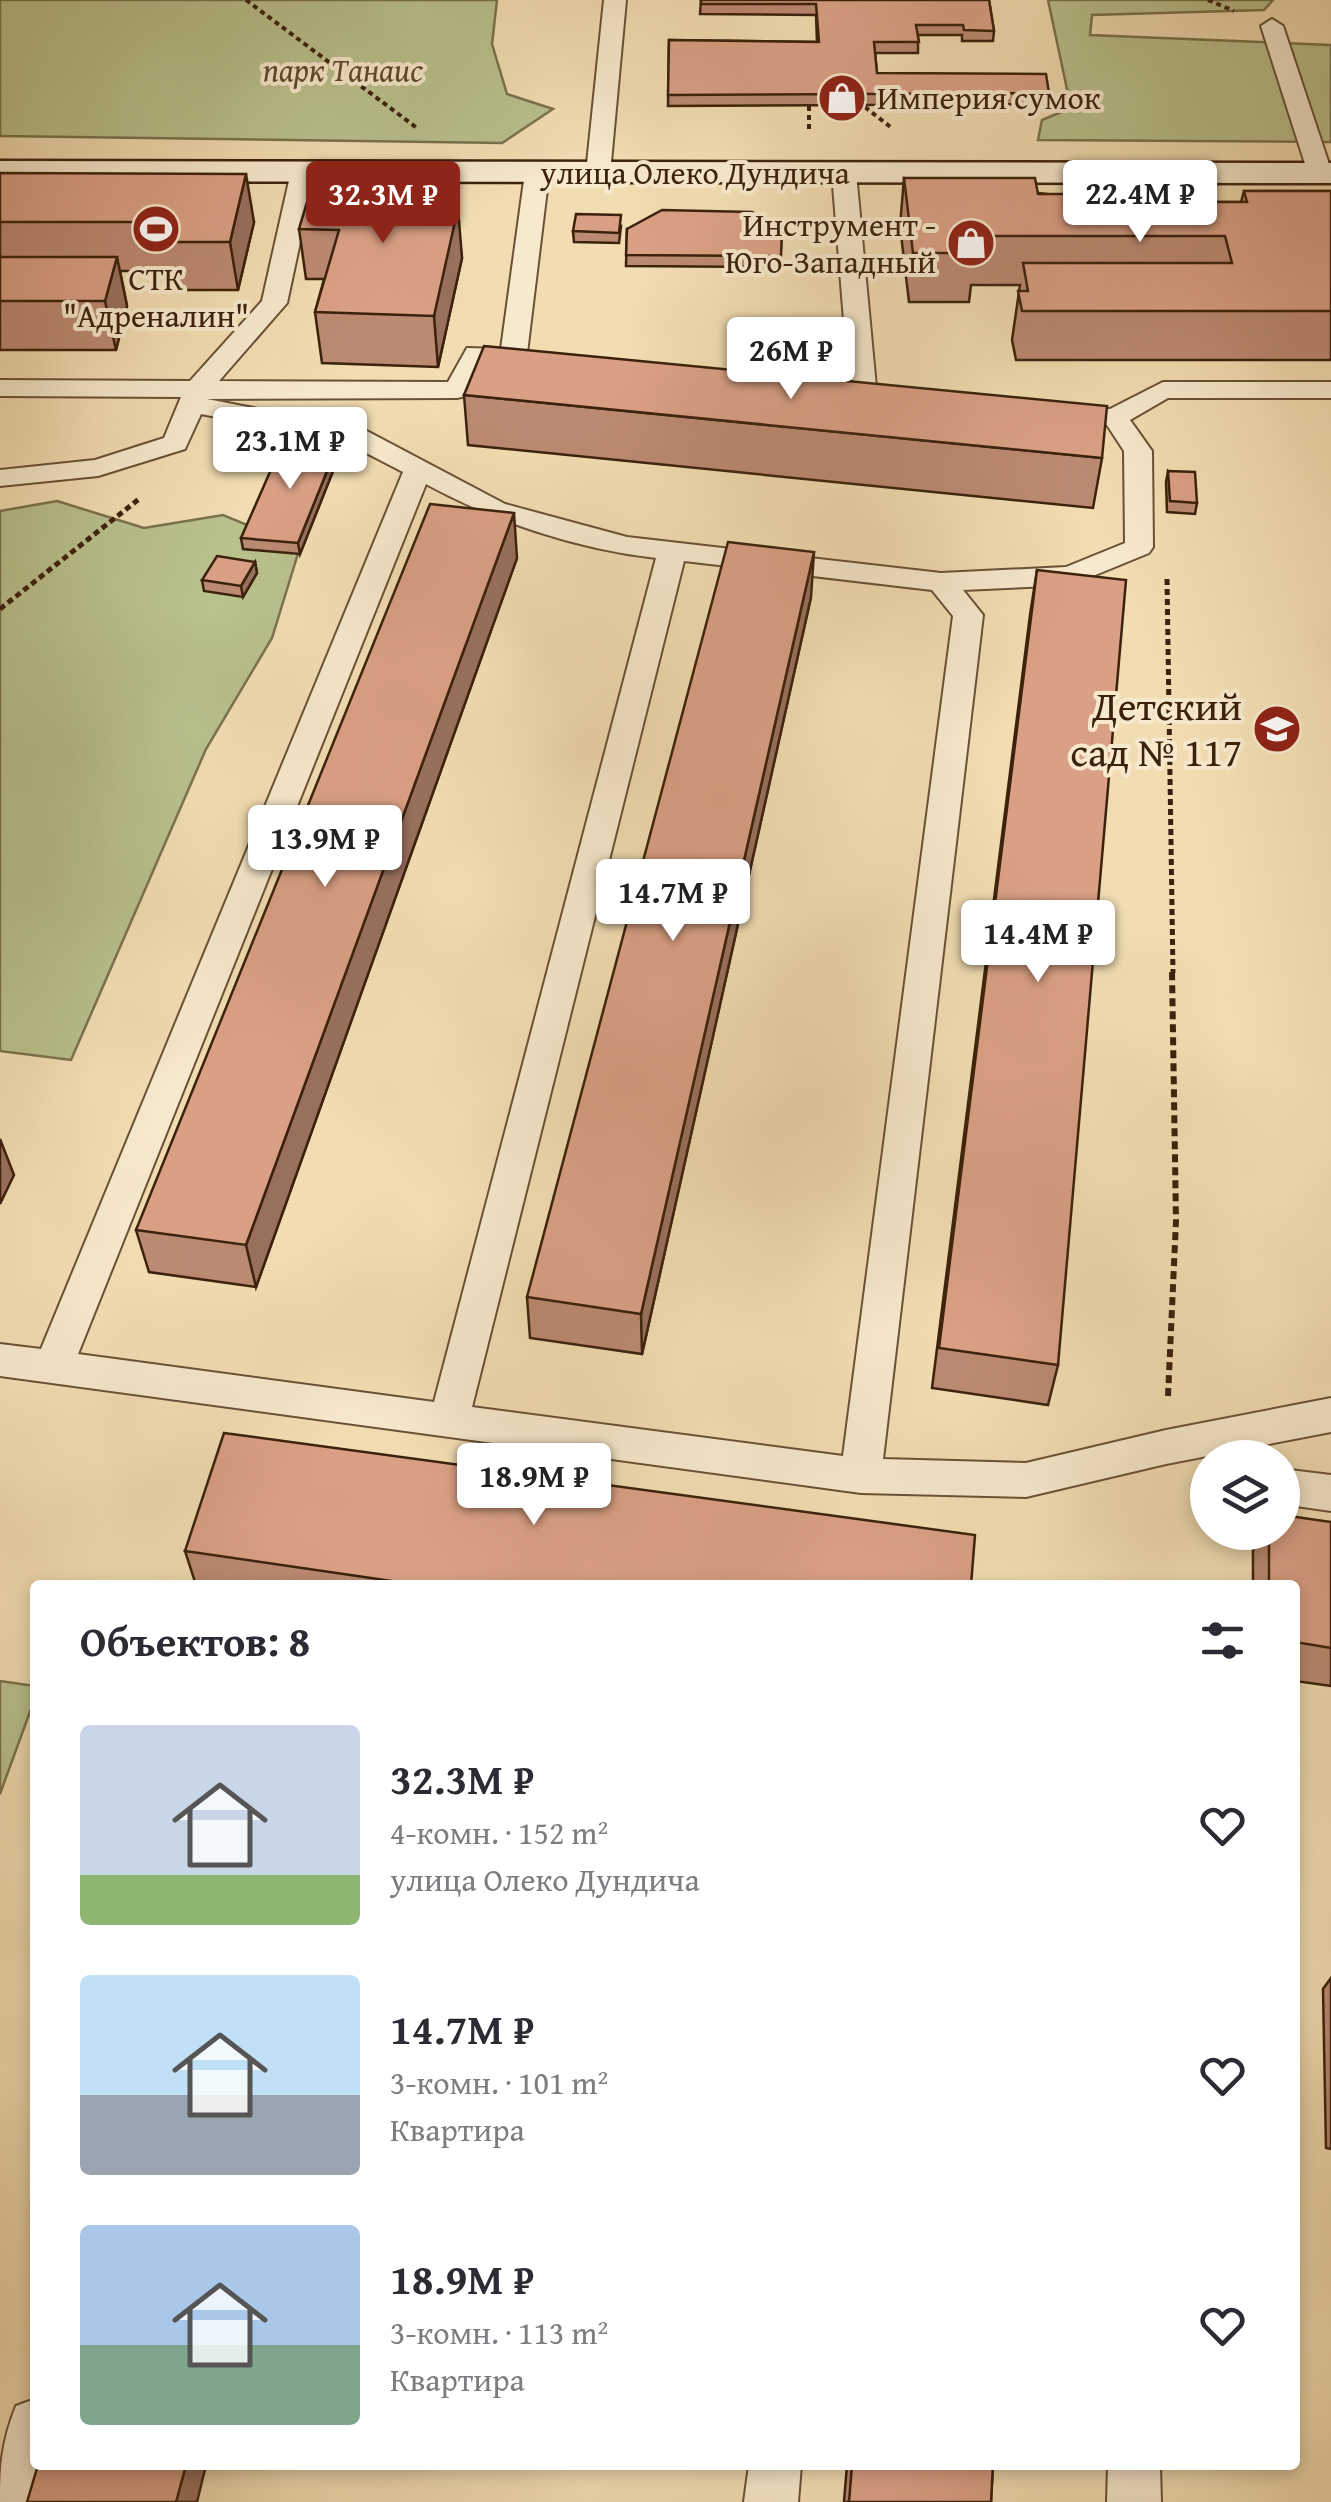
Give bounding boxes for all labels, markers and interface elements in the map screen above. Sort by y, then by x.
park label: парк Танаис [263,46,424,93]
shop icon: Империя сумок [816,72,868,124]
place label: Империя сумок [877,74,1101,121]
street label: улица Олеко Дундича [539,149,851,196]
pin: 22.4M ₽ [1048,160,1232,245]
pin: 32.3M ₽ [291,161,475,246]
text: 22.4M ₽ [1085,169,1195,216]
text: 32.3M ₽ [328,170,438,217]
place label: Инструмент - Юго-Западный [725,201,936,285]
sports icon: СТК "Адреналин" [130,203,182,255]
shop icon: Инструмент - Юго-Западный [945,217,997,269]
place label: СТК "Адреналин" [63,255,249,339]
pin: 26M ₽ [721,317,861,402]
text: 26M ₽ [749,326,833,373]
pin: 23.1M ₽ [198,407,382,492]
text: 23.1M ₽ [235,416,345,463]
place label: Детский сад № 117 [1070,676,1242,781]
school or university icon: Детский сад № 117 [1251,703,1303,755]
pin: 13.9M ₽ [233,805,417,890]
text: 13.9M ₽ [270,814,380,861]
pin: 14.7M ₽ [581,859,765,944]
text: 14.7M ₽ [618,868,728,915]
pin: 14.4M ₽ [946,900,1130,985]
text: 14.4M ₽ [983,909,1093,956]
map controls [1190,1440,1300,1550]
button: layers [1190,1440,1300,1550]
pin: 18.9M ₽ [442,1443,626,1528]
text: 18.9M ₽ [479,1452,589,1499]
text: Объектов: 8 [80,1610,310,1671]
icon: filters [1195,1613,1250,1668]
text: 32.3M ₽ [390,1748,534,1809]
icon: home [160,1765,280,1885]
icon: heart [1195,1798,1250,1853]
text: 4-комн. · 152 m² [390,1809,608,1856]
text: улица Олеко Дундича [390,1856,700,1903]
text: 14.7M ₽ [390,1998,534,2059]
icon: home [160,2015,280,2135]
icon: heart [1195,2048,1250,2103]
text: 3-комн. · 101 m² [390,2059,608,2106]
text: Квартира [390,2106,525,2153]
text: 18.9M ₽ [390,2248,534,2309]
icon: home [160,2265,280,2385]
icon: heart [1195,2298,1250,2353]
text: 3-комн. · 113 m² [390,2309,608,2356]
text: Квартира [390,2356,525,2403]

